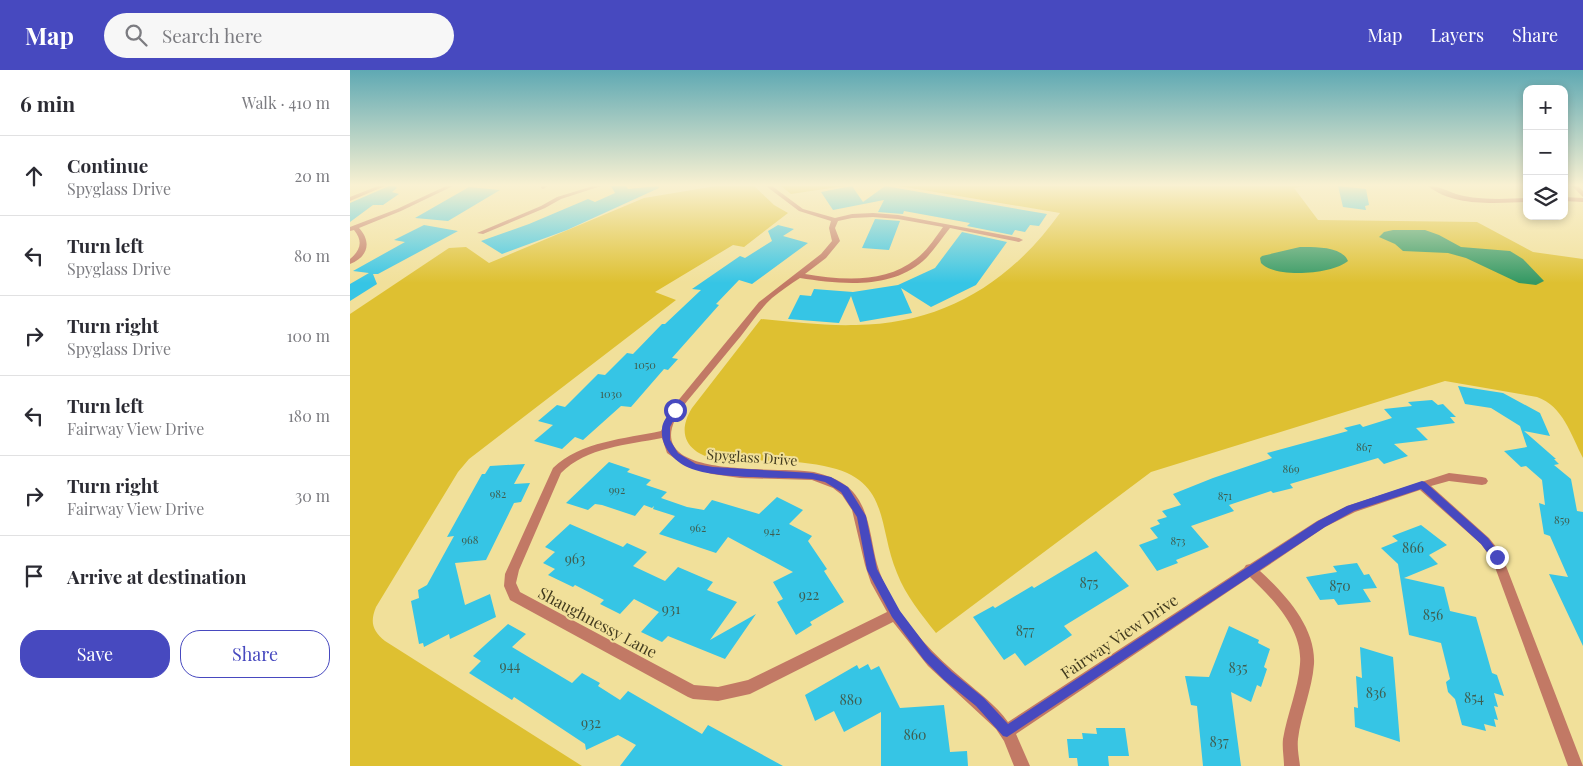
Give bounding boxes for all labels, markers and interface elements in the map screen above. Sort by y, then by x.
search box [104,13,454,58]
text: Map [25,19,74,51]
icon: search [122,21,150,49]
text: Search here [162,22,262,48]
text: Map [1367,23,1402,47]
text: Layers [1430,23,1484,47]
text: Share [1512,23,1558,47]
map controls [1523,85,1568,220]
button: + [1523,85,1568,130]
text: 6 min [20,89,75,117]
text: Walk · 410 m [242,92,330,113]
button: − [1523,130,1568,175]
text: Continue [67,152,148,178]
icon: ahead [20,162,48,190]
text: 20 m [295,165,330,186]
button: layers [1523,175,1568,220]
text: Spyglass Drive [67,178,171,199]
text: Turn left [67,232,144,258]
icon: left [20,242,48,270]
text: 80 m [294,245,330,266]
text: Spyglass Drive [67,258,171,279]
text: Turn right [67,312,159,338]
icon: right [20,322,48,350]
text: 100 m [287,325,330,346]
text: Spyglass Drive [67,338,171,359]
house number: 1050 [634,357,656,372]
house number: 1030 [600,386,623,401]
text: Turn left [67,392,144,418]
route start [664,399,687,422]
icon: left [20,402,48,430]
text: 180 m [288,405,330,426]
text: Fairway View Drive [67,418,204,439]
house number: 867 [1356,439,1372,454]
street label: Spyglass Drive [706,444,798,470]
house number: 869 [1282,461,1300,476]
text: Turn right [67,472,159,498]
icon: right [20,482,48,510]
house number: 992 [609,482,625,497]
text: 30 m [295,485,330,506]
house number: 982 [490,486,506,501]
house number: 871 [1218,488,1232,503]
text: Fairway View Drive [67,498,204,519]
house number: 859 [1554,512,1570,527]
house number: 962 [690,520,706,535]
house number: 942 [764,523,780,538]
house number: 968 [461,532,479,547]
house number: 873 [1170,533,1186,548]
house number: 866 [1402,538,1424,557]
route end [1486,546,1509,569]
house number: 963 [565,549,585,568]
icon: arrive [20,562,48,590]
text: Arrive at destination [67,563,247,589]
house number: 875 [1080,573,1099,592]
house number: 870 [1329,576,1351,595]
street label: Shaughnessy Lane [535,582,661,662]
house number: 922 [799,585,820,604]
street label: Fairway View Drive [1056,589,1182,683]
house number: 931 [662,599,680,618]
house number: 856 [1423,605,1443,624]
house number: 877 [1016,621,1035,640]
button: Save [20,630,170,678]
button: Share [180,630,330,678]
house number: 944 [500,656,521,675]
house number: 835 [1228,658,1248,677]
house number: 836 [1366,683,1386,702]
house number: 854 [1464,688,1484,707]
house number: 880 [840,690,862,709]
house number: 932 [581,713,601,732]
house number: 860 [904,725,926,744]
house number: 837 [1209,732,1229,751]

